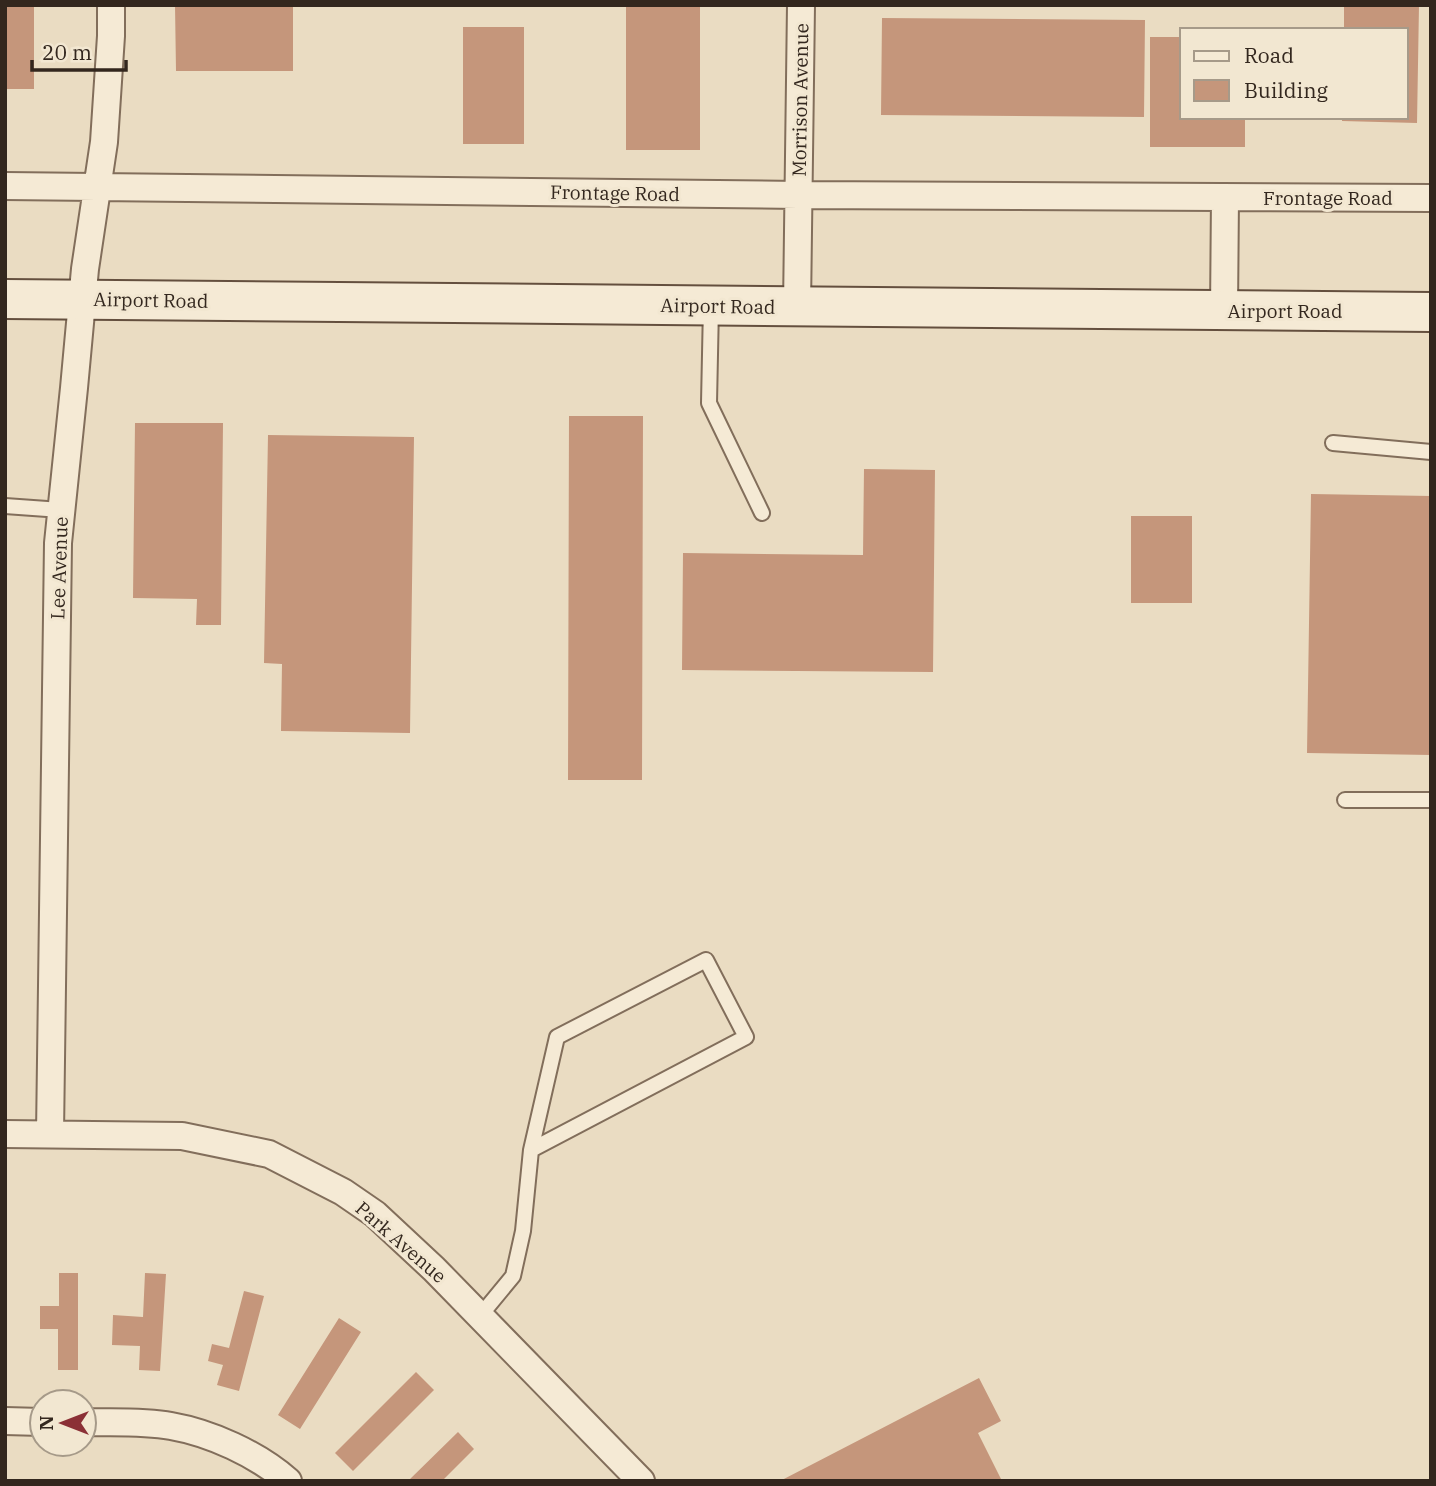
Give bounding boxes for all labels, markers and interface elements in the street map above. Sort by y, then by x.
street label: Morrison Avenue [787,23,813,177]
scale bar [32,28,126,72]
legend [1180,28,1408,119]
text: 20 m [42,38,92,66]
text: Road [1244,41,1294,69]
text: Building [1244,76,1329,104]
street label: Frontage Road [550,180,680,206]
street label: Frontage Road [1263,186,1393,210]
street label: Airport Road [93,287,209,313]
street label: Airport Road [660,293,776,319]
street label: Airport Road [1227,299,1343,323]
street label: Lee Avenue [45,516,73,620]
street label: Park Avenue [351,1196,451,1288]
north arrow [28,1388,98,1458]
text: N [34,1415,58,1431]

